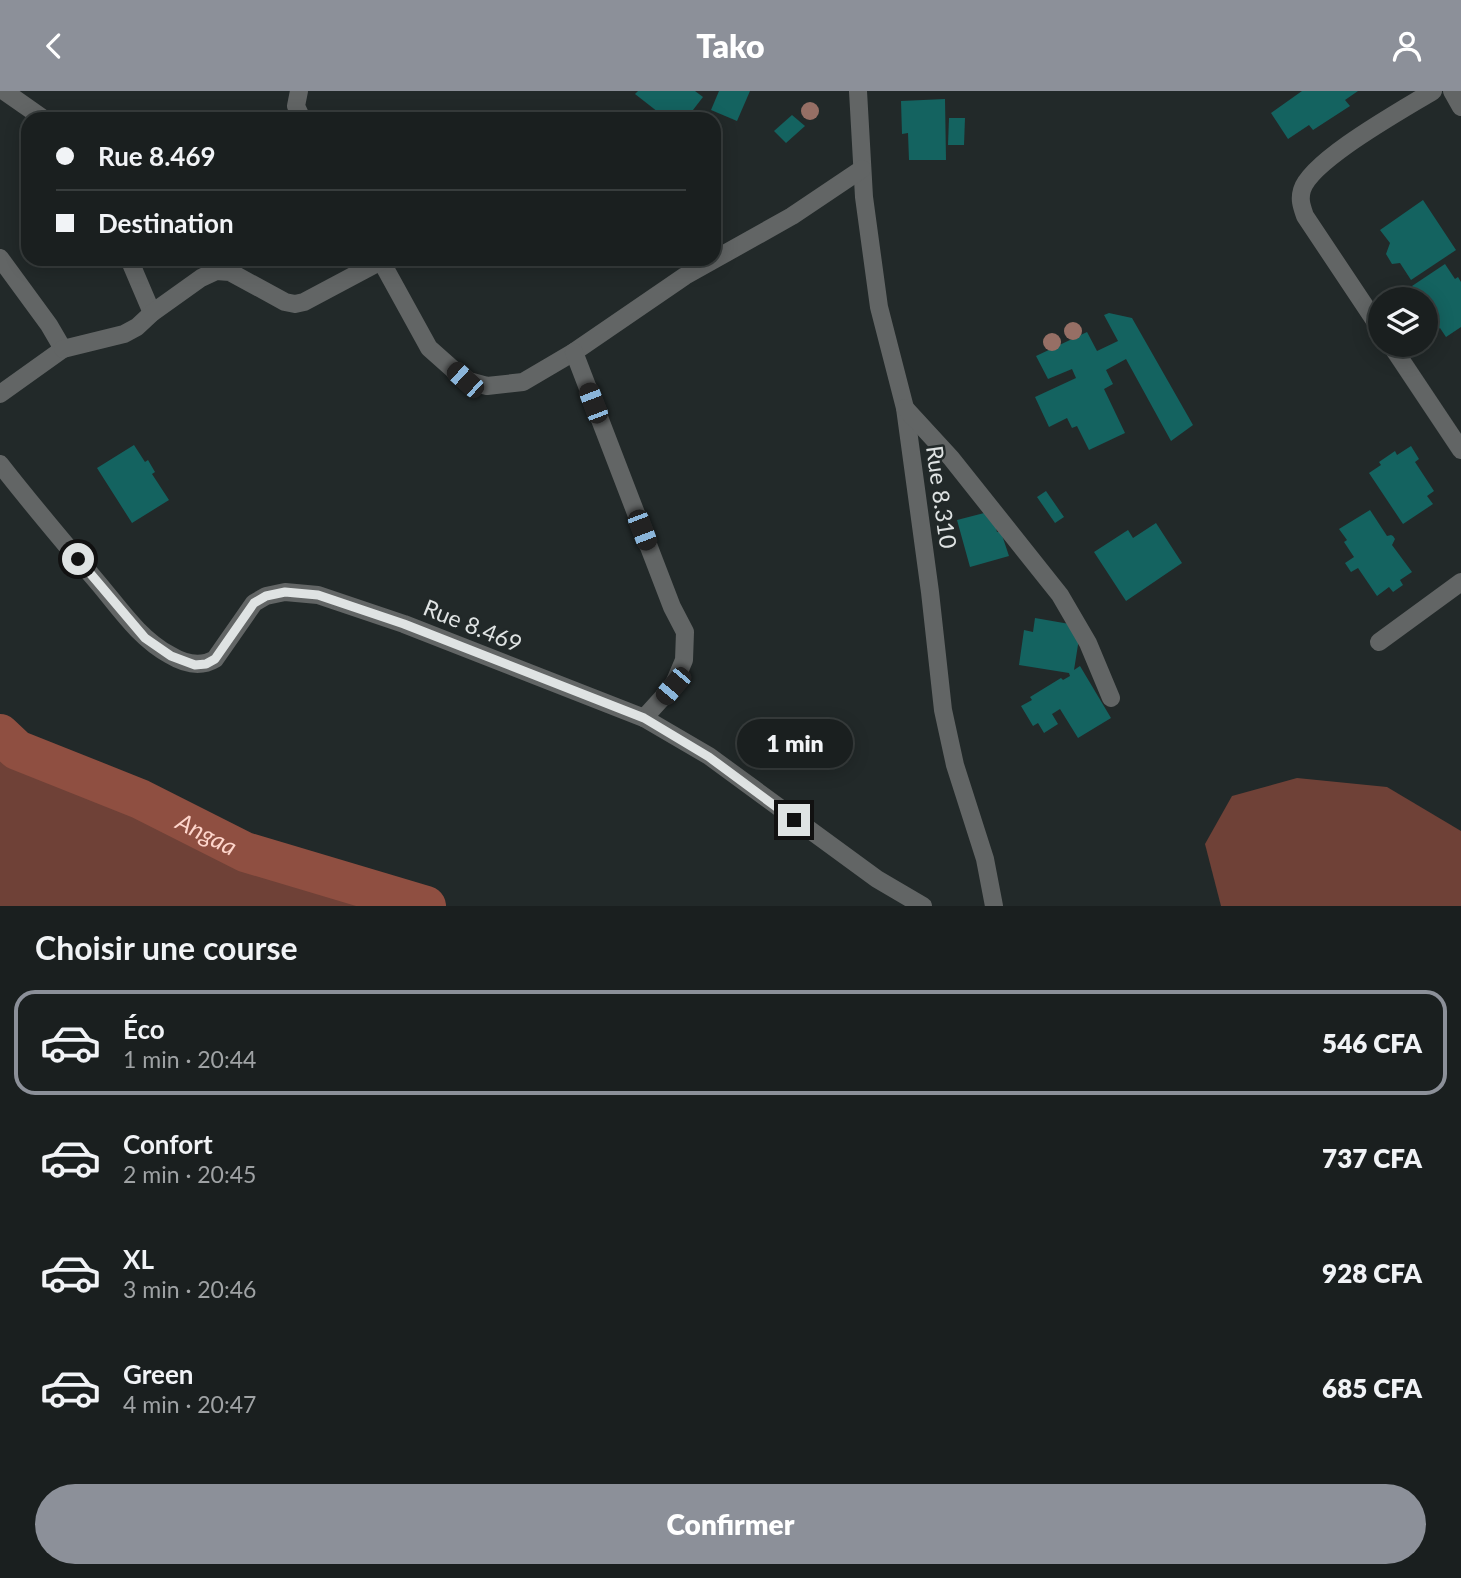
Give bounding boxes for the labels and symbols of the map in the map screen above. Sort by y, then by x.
car [443,358,488,402]
car [576,380,611,426]
street label: Rue 8.310 [921,444,963,550]
car [625,507,660,553]
route start [62,543,94,575]
street label: Rue 8.469 [420,593,526,657]
car [652,663,695,709]
callout: 1 min [736,719,852,767]
route end [778,804,810,836]
water label: Angaa [171,805,242,860]

